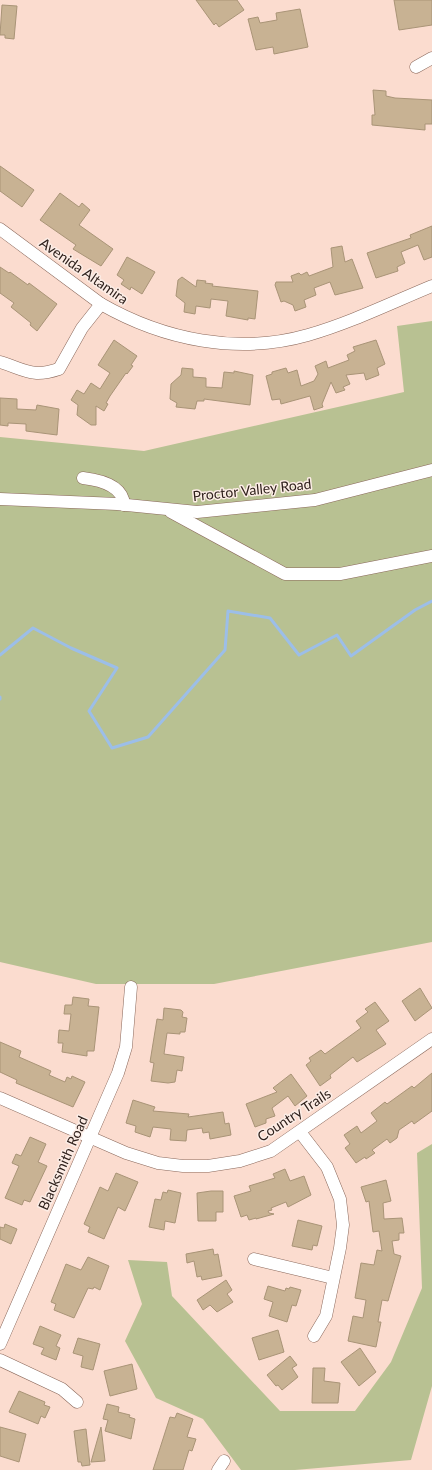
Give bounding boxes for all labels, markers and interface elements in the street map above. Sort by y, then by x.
street label: Avenida Altamira [37,234,132,307]
street label: Proctor Valley Road [192,475,312,504]
street label: Country Trails [254,1085,334,1145]
street label: Blacksmith Road [34,1113,91,1213]

